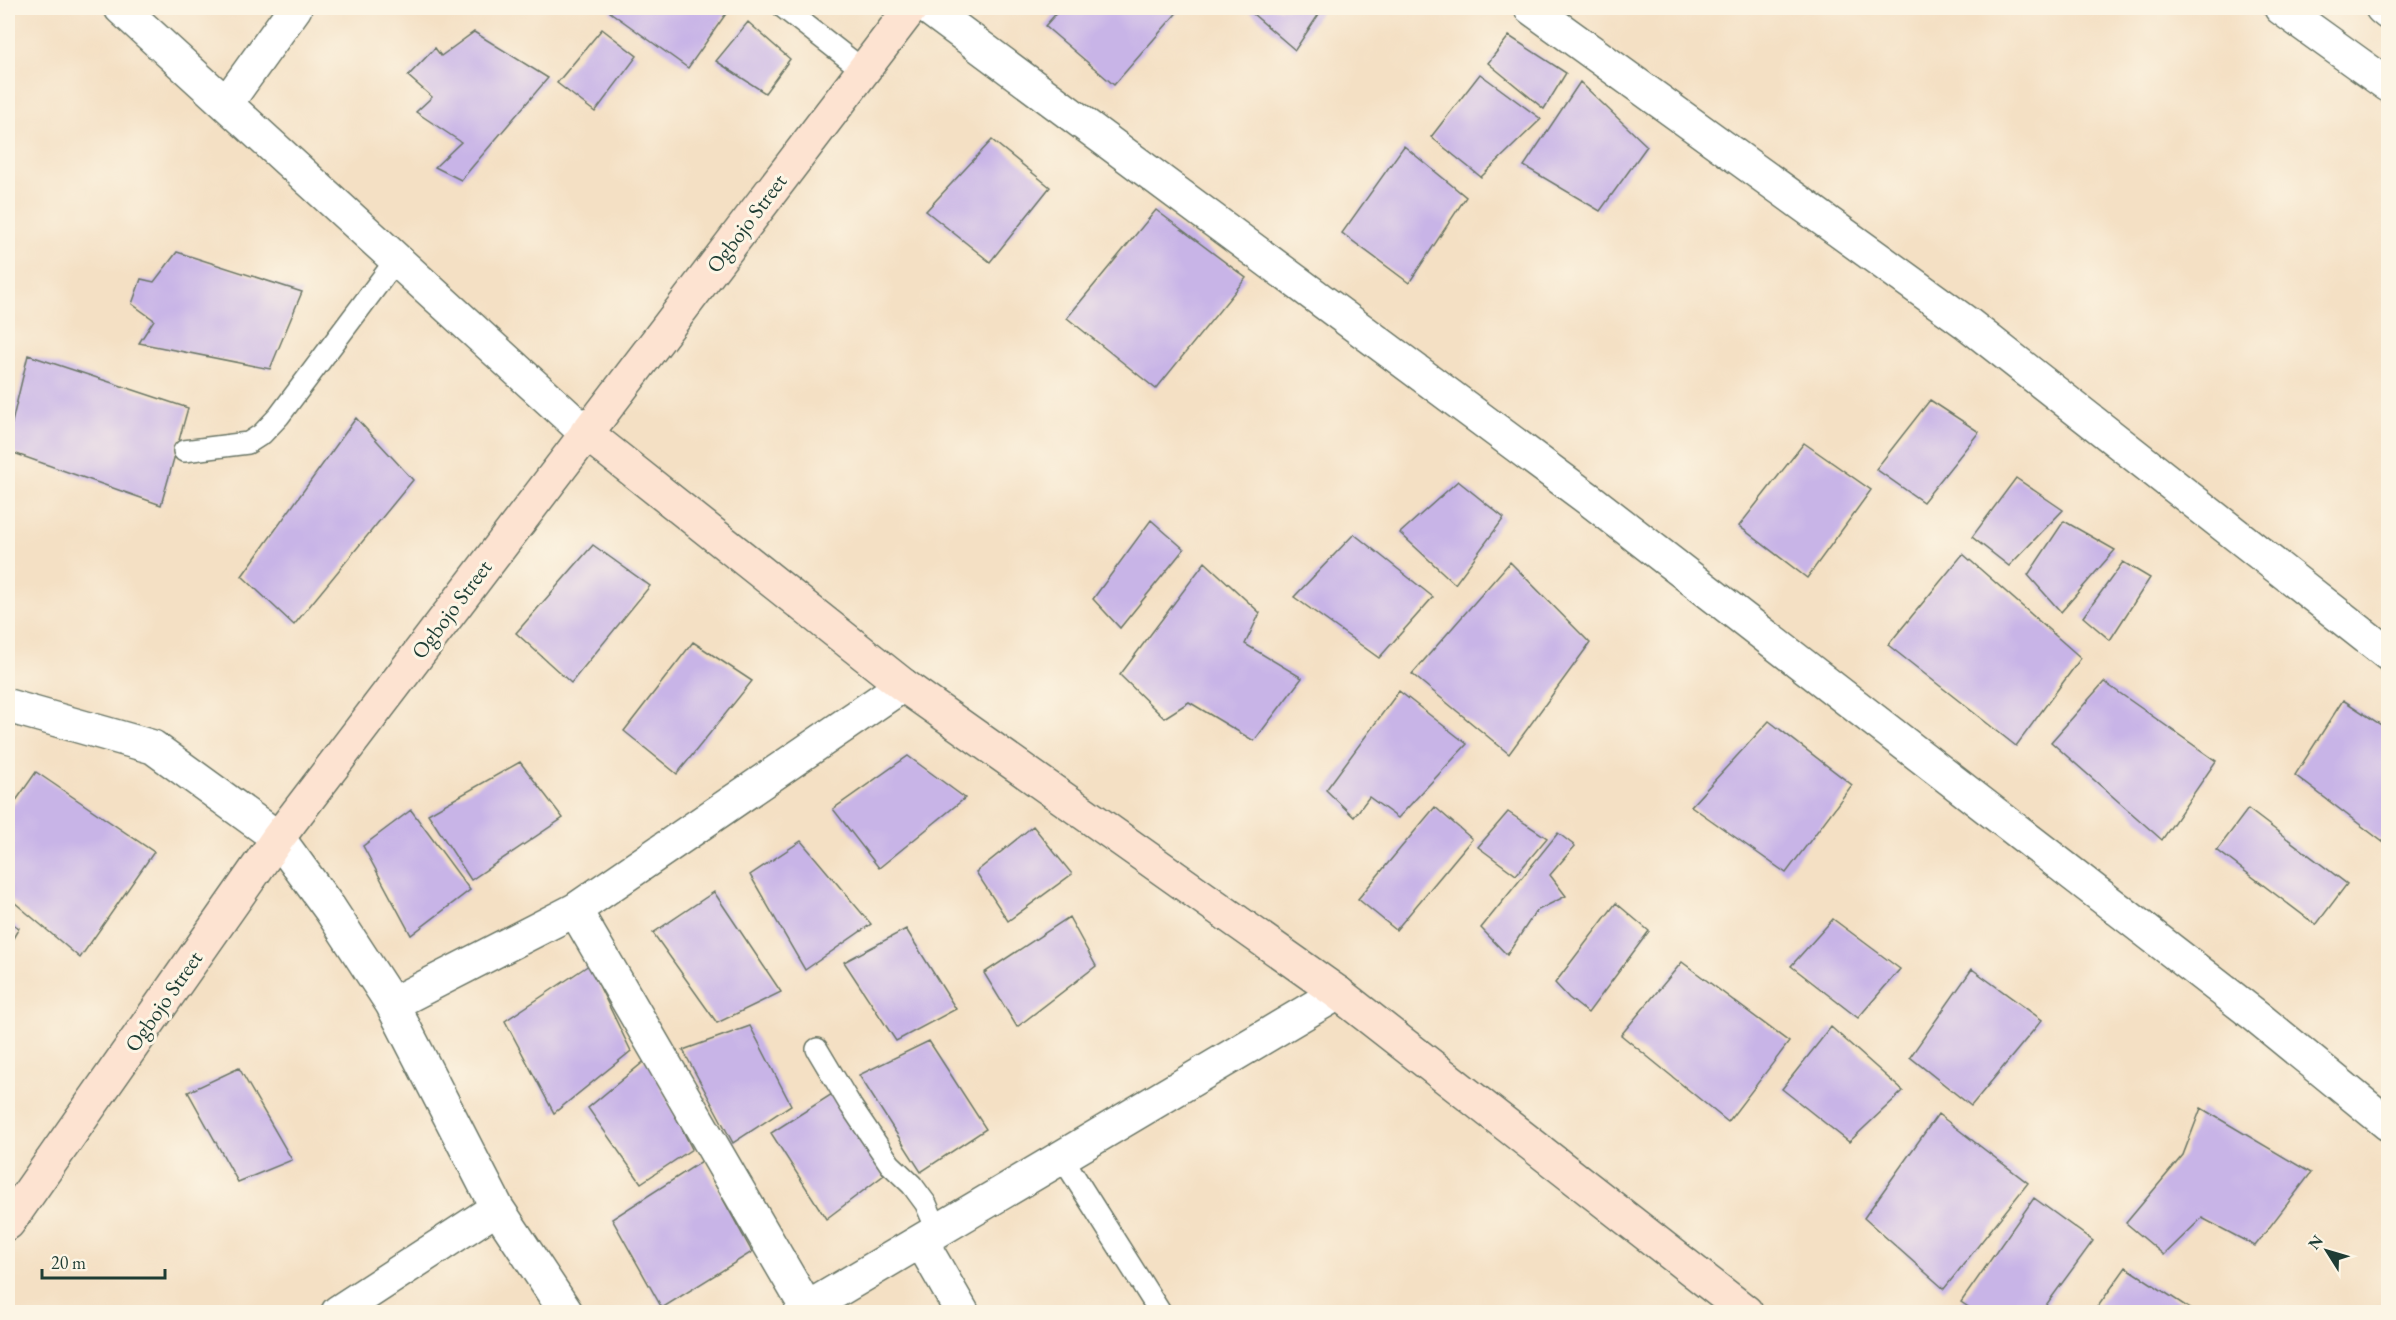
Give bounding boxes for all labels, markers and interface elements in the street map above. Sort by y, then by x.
street label: Ogbojo Street [700,168,793,279]
street label: Ogbojo Street [405,554,498,665]
street label: Ogbojo Street [118,945,209,1058]
north arrow [2297,1221,2357,1281]
text: N [2303,1231,2328,1254]
scale bar [42,1242,165,1280]
text: 20 m [51,1251,86,1274]

